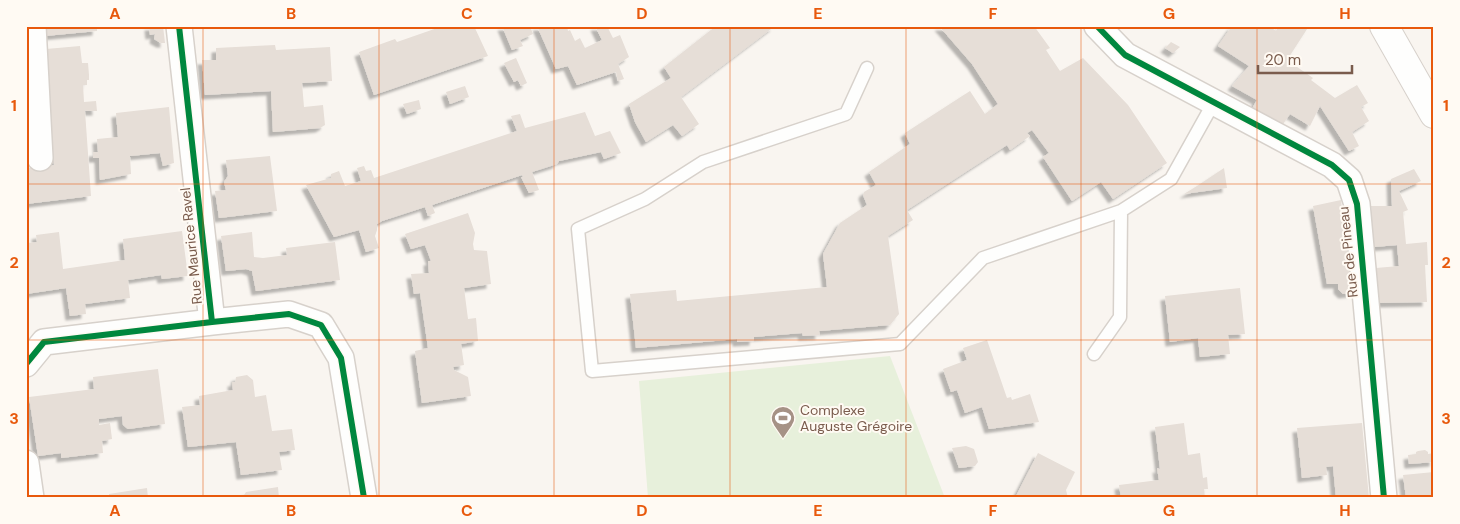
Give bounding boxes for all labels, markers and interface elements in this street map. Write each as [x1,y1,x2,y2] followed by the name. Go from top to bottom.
[109,3,121,24] text: A
[286,3,296,24] text: B
[461,3,473,24] text: C
[636,3,648,24] text: D
[813,3,823,24] text: E
[989,3,998,24] text: F
[1163,3,1175,24] text: G
[1339,3,1351,24] text: H
[1258,42,1351,74] scale bar
[1265,50,1301,70] text: 20 m
[11,95,17,116] text: 1
[1443,95,1449,116] text: 1
[176,187,206,305] street label: Rue Maurice Ravel
[1334,206,1362,298] street label: Rue de Pineau
[9,252,19,273] text: 2
[1441,252,1451,273] text: 2
[800,401,912,435] place label: Complexe Auguste Grégoire
[770,405,796,439] sports icon: Complexe Auguste Grégoire
[9,408,19,429] text: 3
[1441,408,1451,429] text: 3
[109,500,121,521] text: A
[286,500,296,521] text: B
[461,500,473,521] text: C
[636,500,648,521] text: D
[813,500,823,521] text: E
[989,500,998,521] text: F
[1163,500,1175,521] text: G
[1339,500,1351,521] text: H

